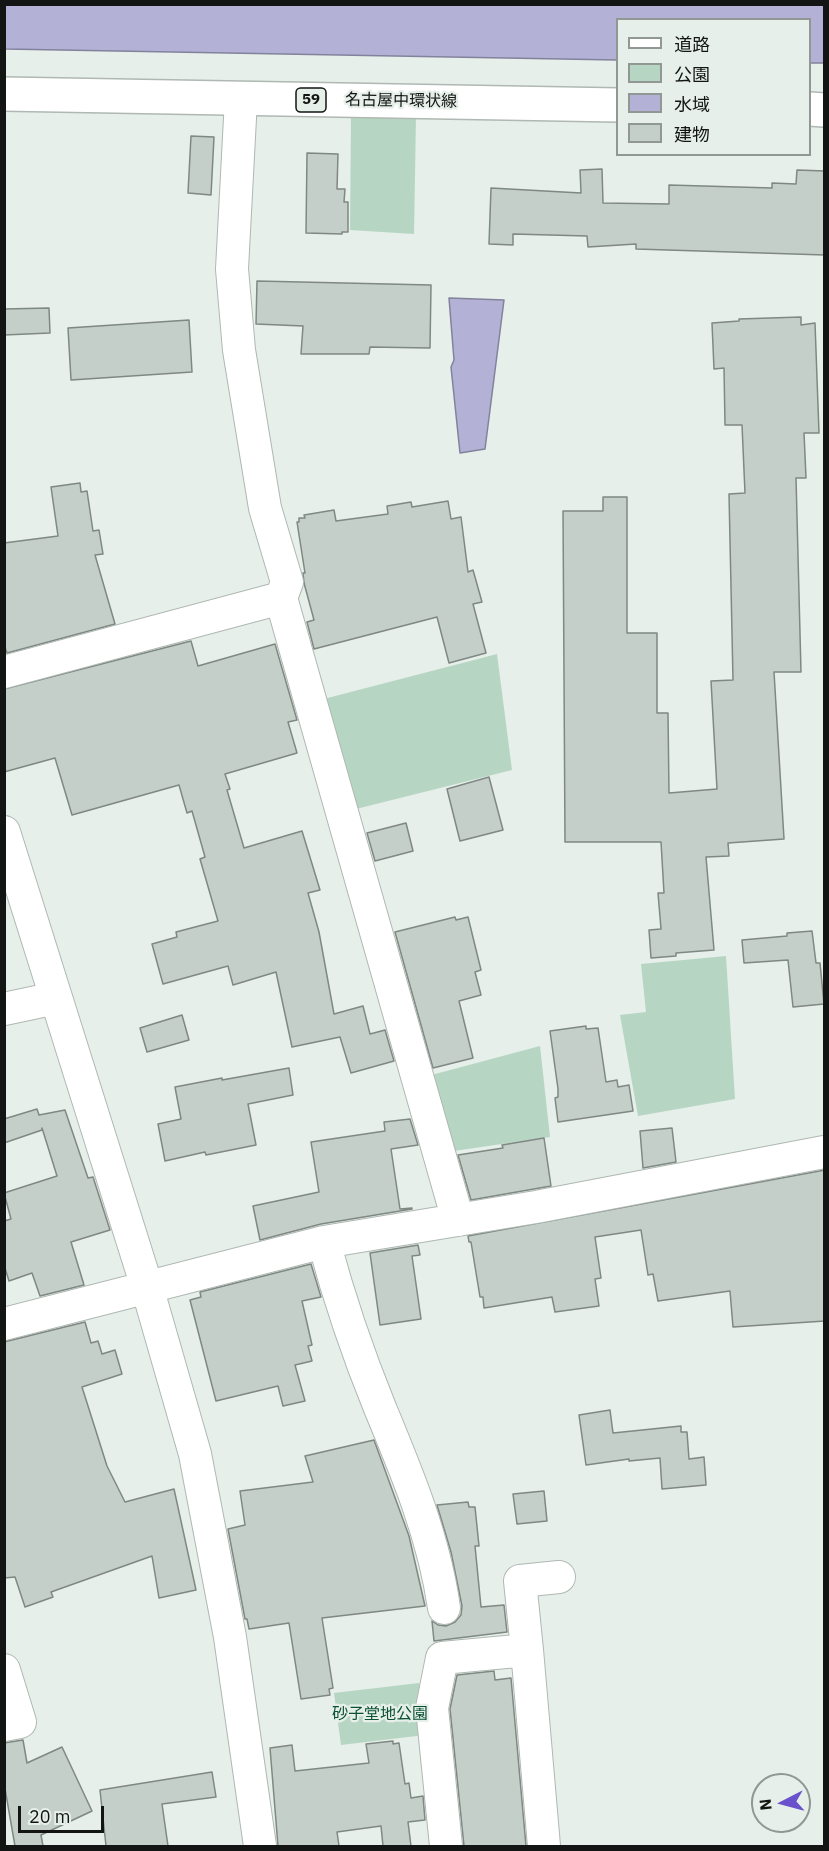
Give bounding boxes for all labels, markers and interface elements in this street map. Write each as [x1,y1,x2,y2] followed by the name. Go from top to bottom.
[616,18,811,156] legend
[674,33,710,56] text: 道路
[674,63,710,86] text: 公園
[296,88,326,112] road number: 59
[345,90,457,112] street label: 名古屋中環状線
[674,93,710,116] text: 水域
[674,123,710,146] text: 建物
[332,1704,428,1724] park label: 砂子堂地公園
[751,1773,811,1833] north arrow
[21,1794,106,1832] scale bar
[755,1798,776,1811] text: N
[29,1805,71,1828] text: 20 m

